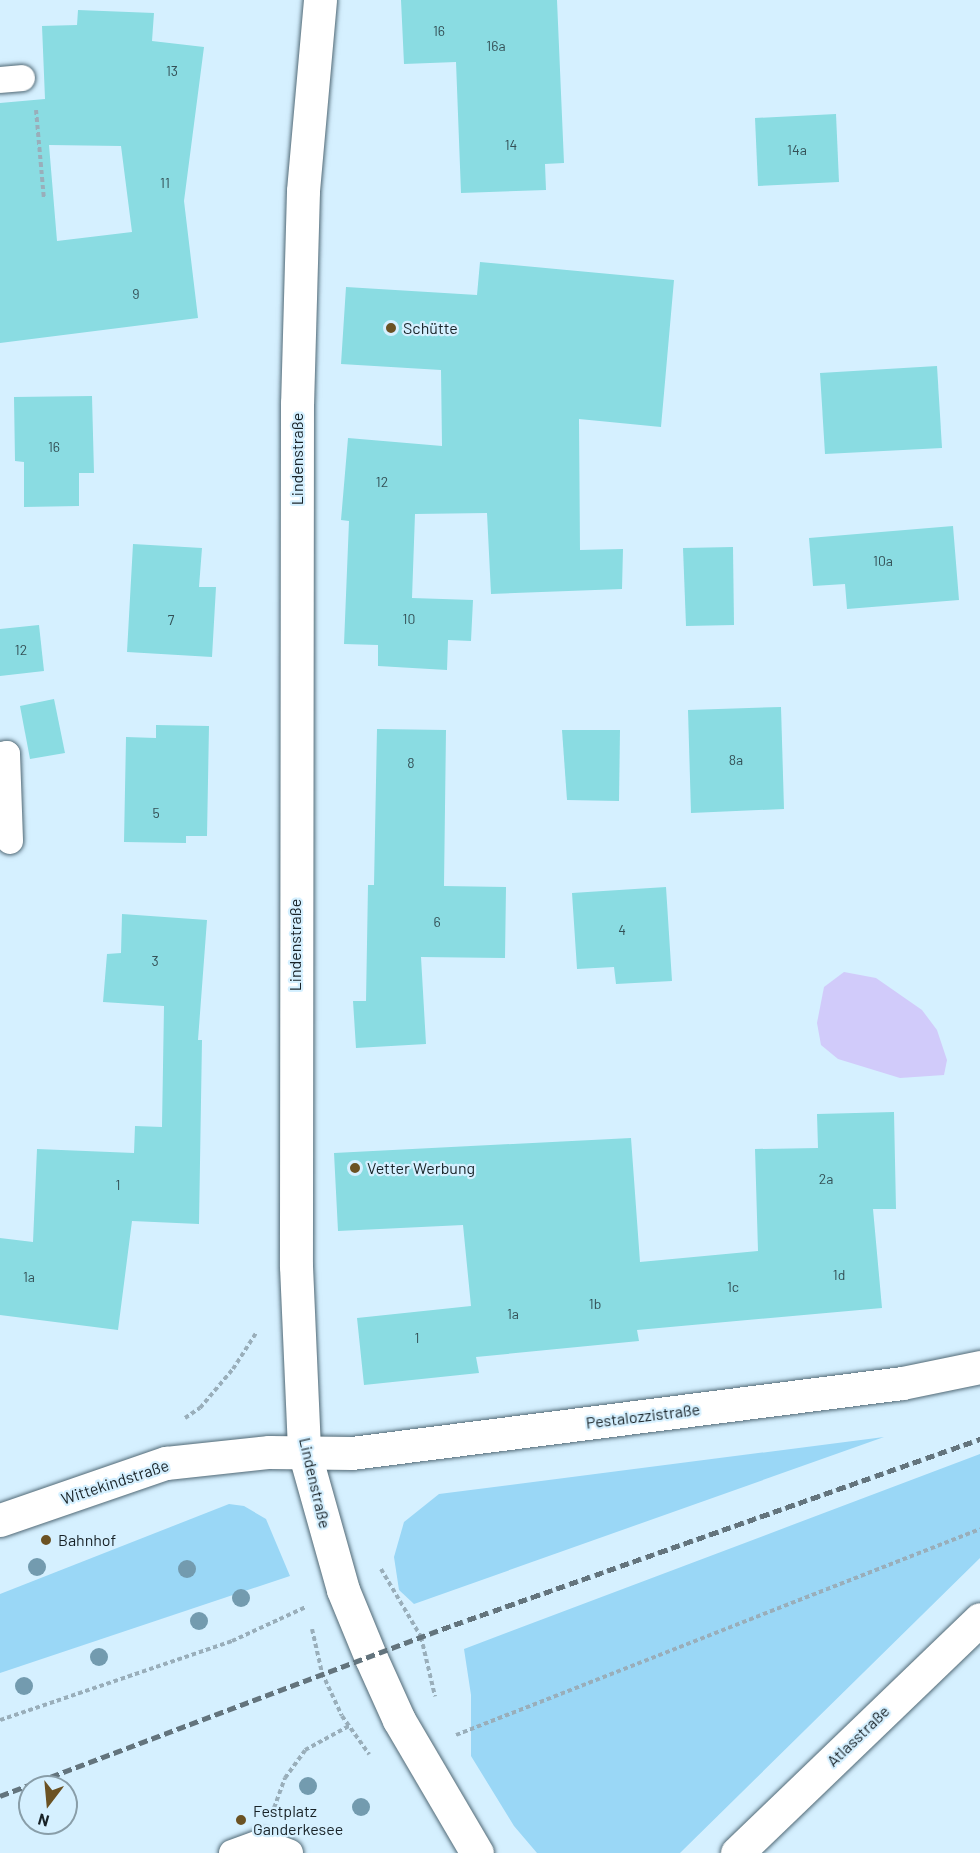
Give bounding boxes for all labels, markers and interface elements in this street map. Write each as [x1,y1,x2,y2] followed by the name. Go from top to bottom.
[433,23,445,39] house number: 16
[486,38,506,54] house number: 16a
[166,63,178,79] house number: 13
[505,137,517,153] house number: 14
[787,142,807,158] house number: 14a
[160,175,170,191] house number: 11
[132,286,140,302] house number: 9
[403,318,458,338] place label: Schütte
[384,321,398,335] marker: Schütte
[287,413,307,505] street label: Lindenstraße
[48,439,60,455] house number: 16
[376,474,388,490] house number: 12
[873,553,893,569] house number: 10a
[403,611,415,627] house number: 10
[168,612,174,628] house number: 7
[15,642,27,658] house number: 12
[729,752,743,768] house number: 8a
[407,755,415,771] house number: 8
[152,805,160,821] house number: 5
[285,899,305,991] street label: Lindenstraße
[433,914,441,930] house number: 6
[618,922,626,938] house number: 4
[151,953,159,969] house number: 3
[367,1158,475,1178] place label: Vetter Werbung
[348,1161,362,1175] marker: Vetter Werbung
[819,1171,833,1187] house number: 2a
[116,1177,120,1193] house number: 1
[833,1267,845,1283] house number: 1d
[23,1269,35,1285] house number: 1a
[727,1279,739,1295] house number: 1c
[589,1296,601,1312] house number: 1b
[507,1306,519,1322] house number: 1a
[415,1330,419,1346] house number: 1
[585,1399,701,1433] street label: Pestalozzistraße
[295,1436,335,1530] street label: Lindenstraße
[59,1456,171,1508] street label: Wittekindstraße
[58,1530,116,1550] place label: Bahnhof
[39,1533,53,1547] marker: Bahnhof
[823,1701,893,1771] street label: Atlasstraße
[18,1775,78,1835] north arrow
[253,1801,343,1839] place label: Festplatz Ganderkesee
[36,1810,51,1831] text: N
[234,1813,248,1827] marker: Festplatz Ganderkesee

